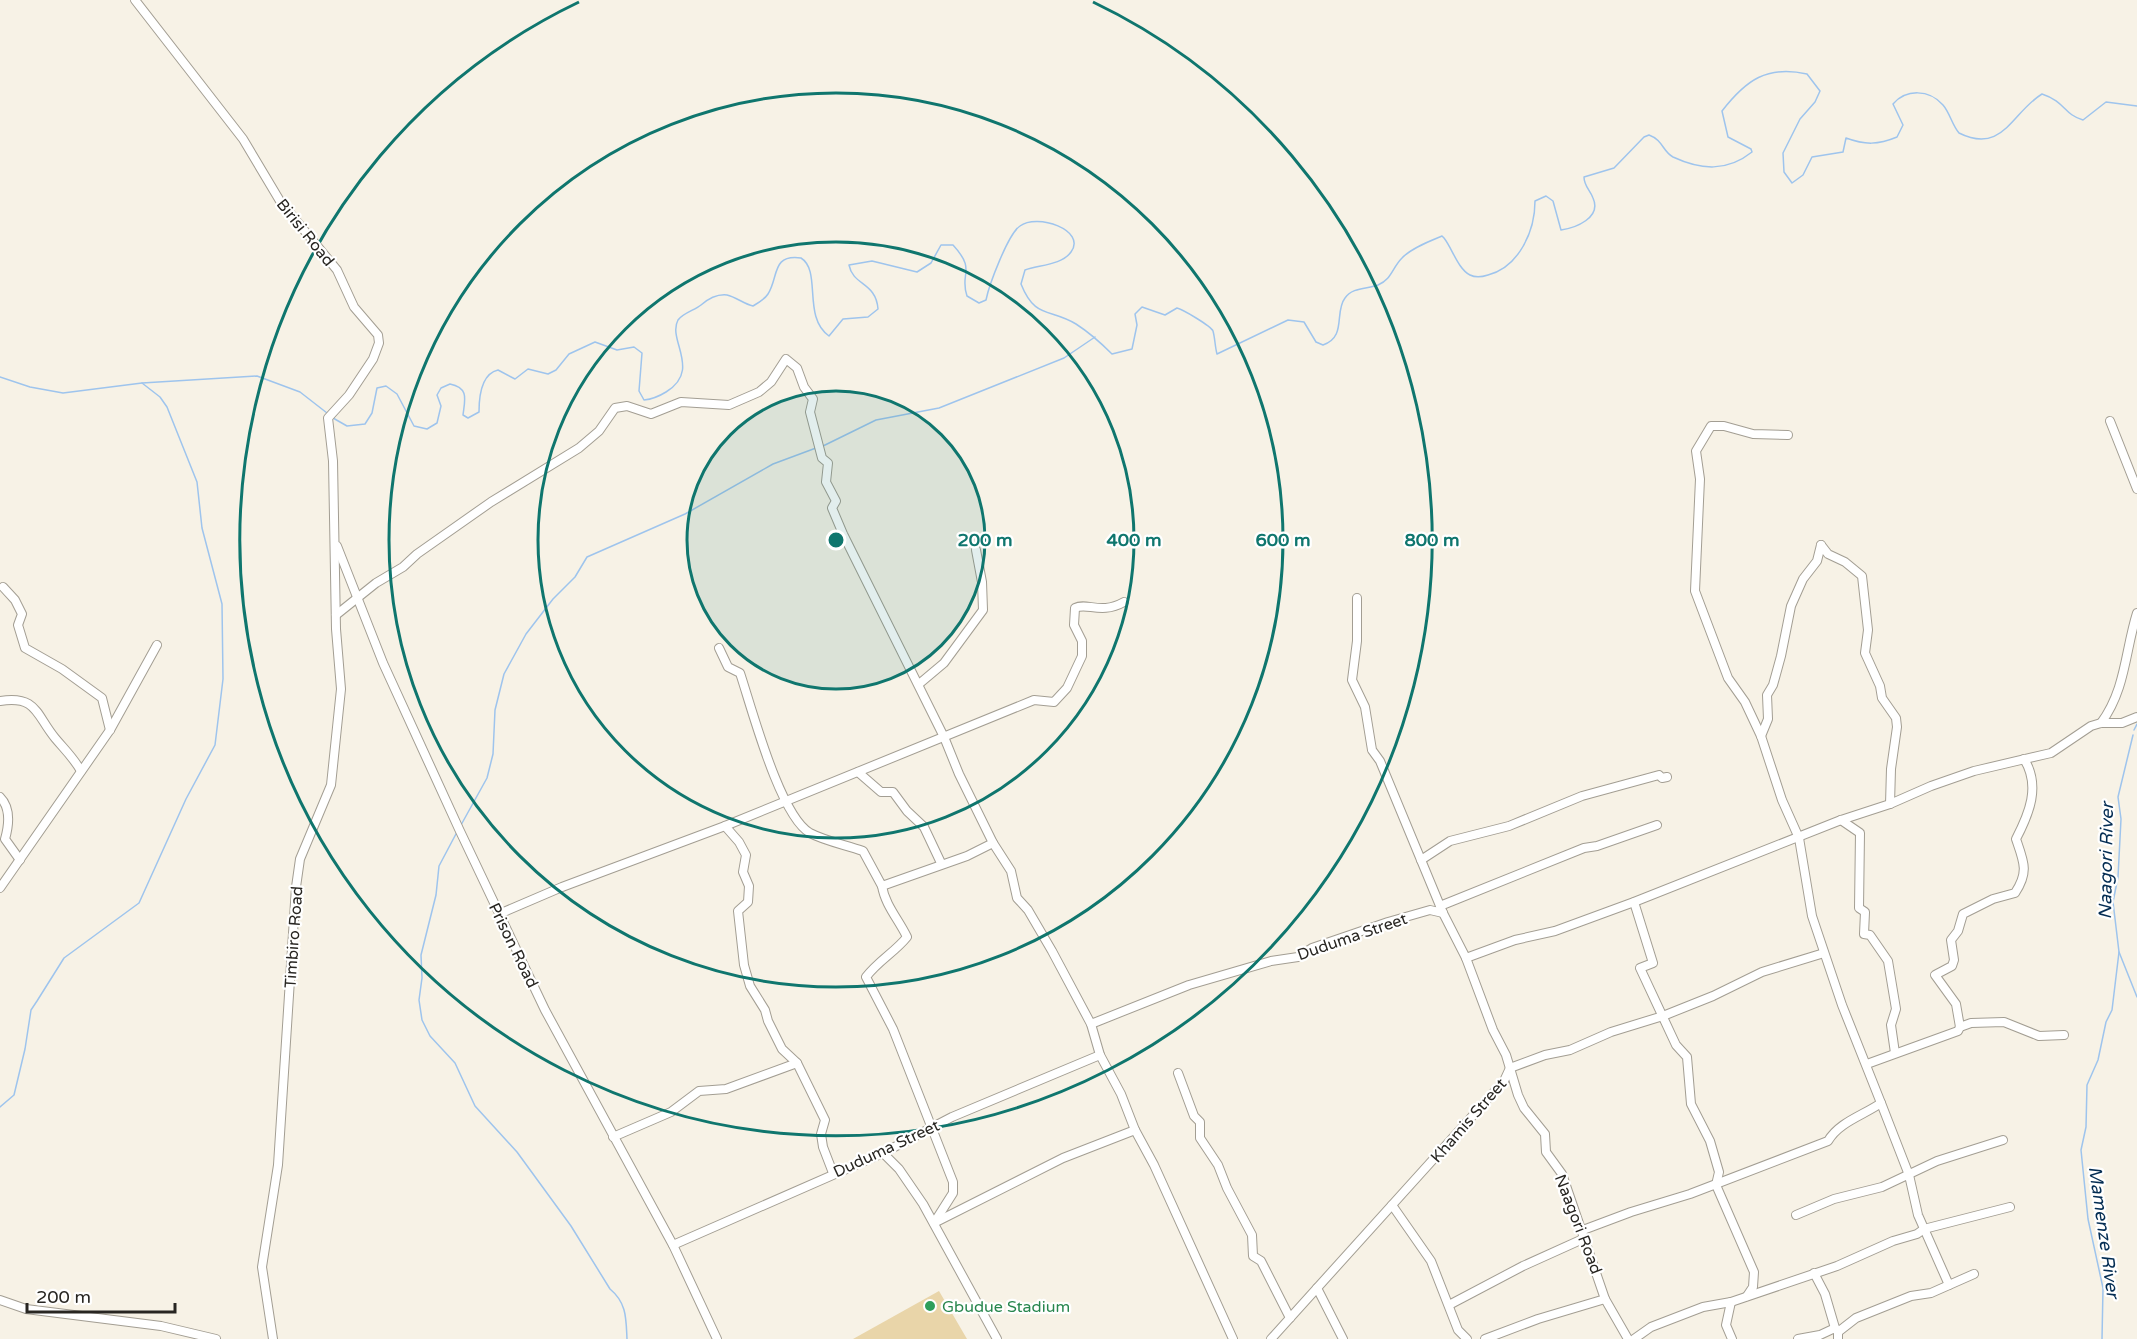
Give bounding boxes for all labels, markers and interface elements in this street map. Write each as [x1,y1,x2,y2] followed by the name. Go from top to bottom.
[272,195,339,270] street label: Birisi Road
[957,529,1013,551] text: 200 m
[1106,529,1162,551] text: 400 m
[1255,529,1311,551] text: 600 m
[1404,529,1460,551] text: 800 m
[826,530,846,550] centre of rings
[2094,800,2118,920] water label: Naagori River
[280,885,308,989] street label: Timbiro Road
[484,900,542,991] street label: Prison Road
[1295,909,1410,965] street label: Duduma Street
[1427,1074,1511,1167] street label: Khamis Street
[830,1116,943,1182] street label: Duduma Street
[2084,1165,2124,1301] water label: Mamenze River
[1550,1172,1606,1277] street label: Naagori Road
[27,1276,176,1314] scale bar
[36,1286,91,1308] text: 200 m
[942,1297,1070,1317] place label: Gbudue Stadium
[923,1299,937,1313] marker: Gbudue Stadium

